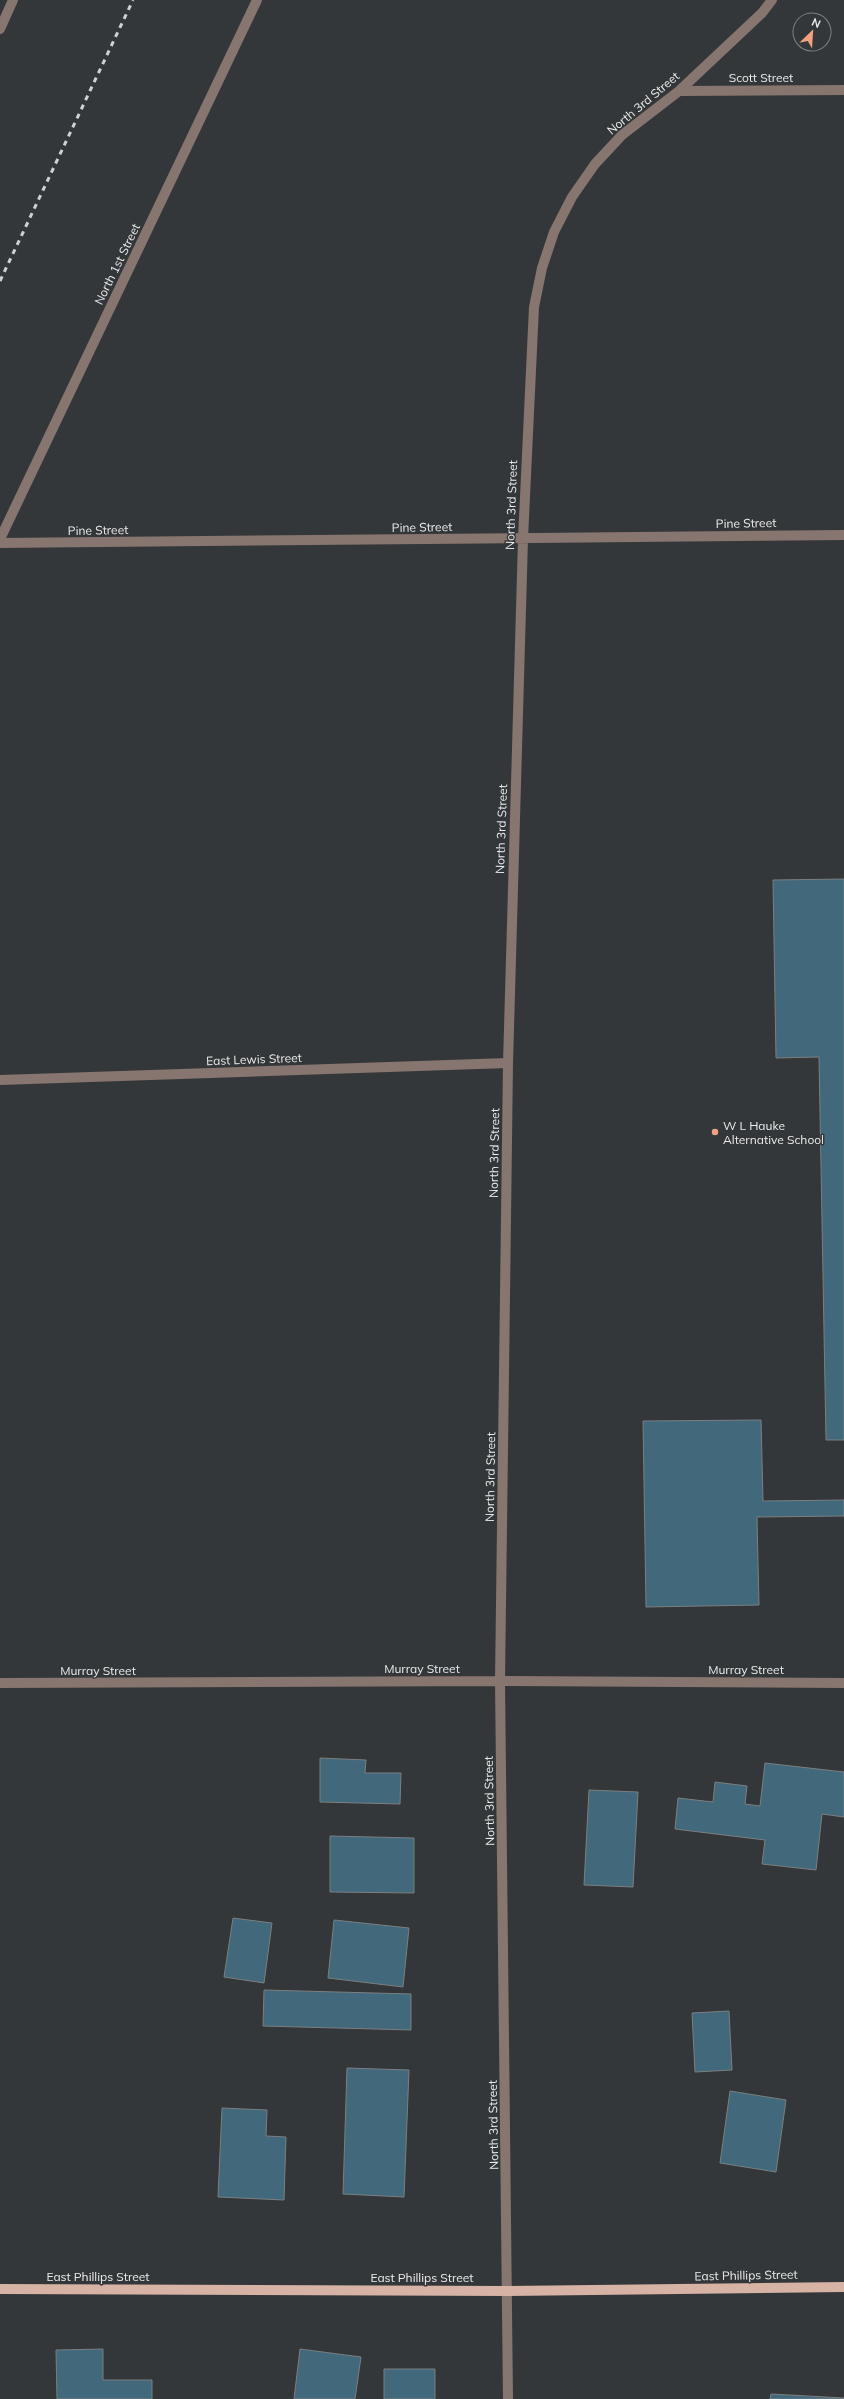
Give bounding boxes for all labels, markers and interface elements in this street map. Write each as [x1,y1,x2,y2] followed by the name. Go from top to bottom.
[792,12,832,52] north arrow
[810,15,823,31] text: N
[604,68,682,138] street label: North 3rd Street
[729,70,793,85] street label: Scott Street
[91,221,143,307] street label: North 1st Street
[502,460,520,550] street label: North 3rd Street
[716,515,776,531] street label: Pine Street
[392,519,452,535] street label: Pine Street
[68,522,128,538] street label: Pine Street
[492,784,510,874] street label: North 3rd Street
[206,1050,302,1068] street label: East Lewis Street
[486,1108,502,1198] street label: North 3rd Street
[723,1118,824,1147] place label: W L Hauke Alternative School
[710,1127,720,1137] marker: W L Hauke Alternative School
[482,1432,498,1522] street label: North 3rd Street
[384,1661,460,1676] street label: Murray Street
[708,1662,784,1677] street label: Murray Street
[60,1663,136,1678] street label: Murray Street
[481,1756,497,1846] street label: North 3rd Street
[485,2080,501,2170] street label: North 3rd Street
[694,2267,798,2283] street label: East Phillips Street
[46,2269,150,2284] street label: East Phillips Street
[370,2270,474,2285] street label: East Phillips Street

